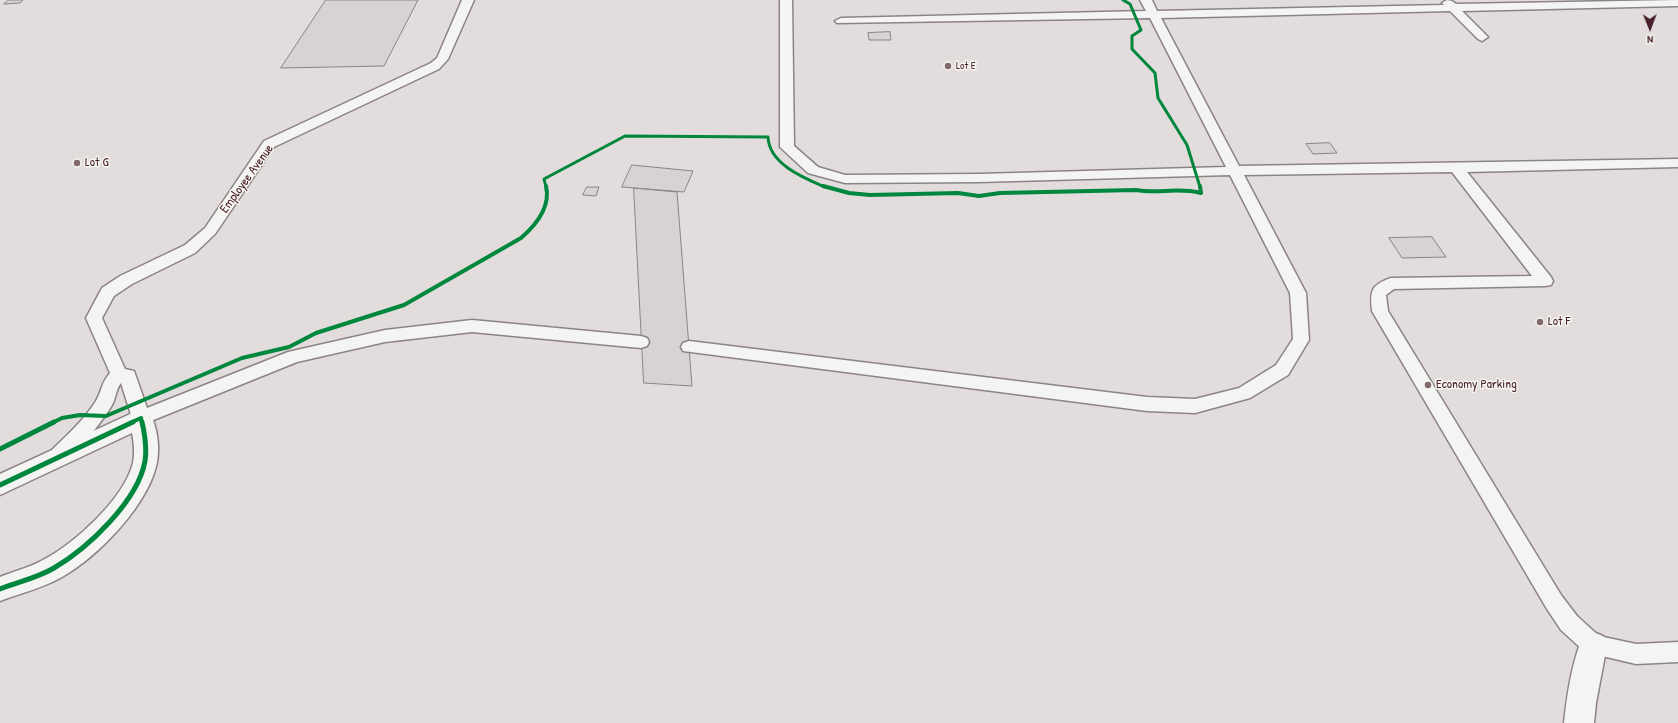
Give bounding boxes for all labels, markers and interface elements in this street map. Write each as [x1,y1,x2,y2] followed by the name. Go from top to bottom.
[1630,8,1670,48] north arrow
[1647,33,1653,47] text: N
[956,59,976,73] place label: Lot E
[943,61,953,71] marker: Lot E
[217,142,277,216] street label: Employee Avenue
[85,155,109,171] place label: Lot G
[72,158,82,168] marker: Lot G
[1548,314,1570,330] place label: Lot F
[1535,317,1545,327] marker: Lot F
[1436,377,1517,393] place label: Economy Parking
[1423,380,1433,390] marker: Economy Parking

